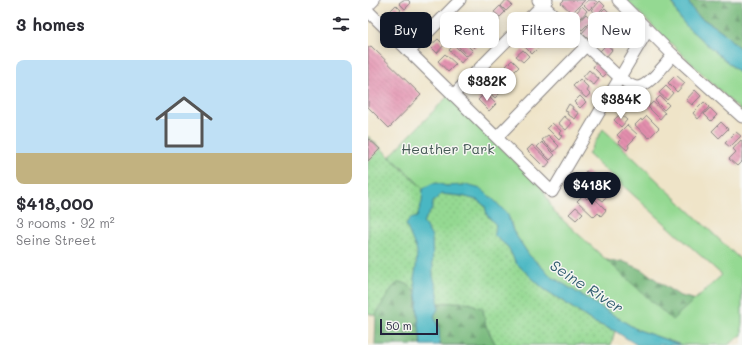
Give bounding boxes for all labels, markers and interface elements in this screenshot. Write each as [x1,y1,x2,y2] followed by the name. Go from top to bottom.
[380,12,432,48] chip: Buy
[440,12,499,48] chip: Rent
[507,12,580,48] chip: Filters
[588,12,645,48] chip: New
[16,13,85,35] text: 3 homes
[330,13,352,35] icon: filters
[459,68,515,102] pin: $382K
[467,72,507,89] text: $382K
[148,86,220,158] icon: home
[593,86,649,120] pin: $384K
[601,90,641,107] text: $384K
[401,139,495,158] park label: Heather Park
[564,172,620,206] pin: $418K
[573,176,611,193] text: $418K
[16,192,93,214] text: $418,000
[16,214,115,231] text: 3 rooms · 92 m²
[16,231,96,248] text: Seine Street
[546,255,628,317] water label: Seine River
[380,317,438,336] scale bar
[386,318,412,333] text: 50 m

